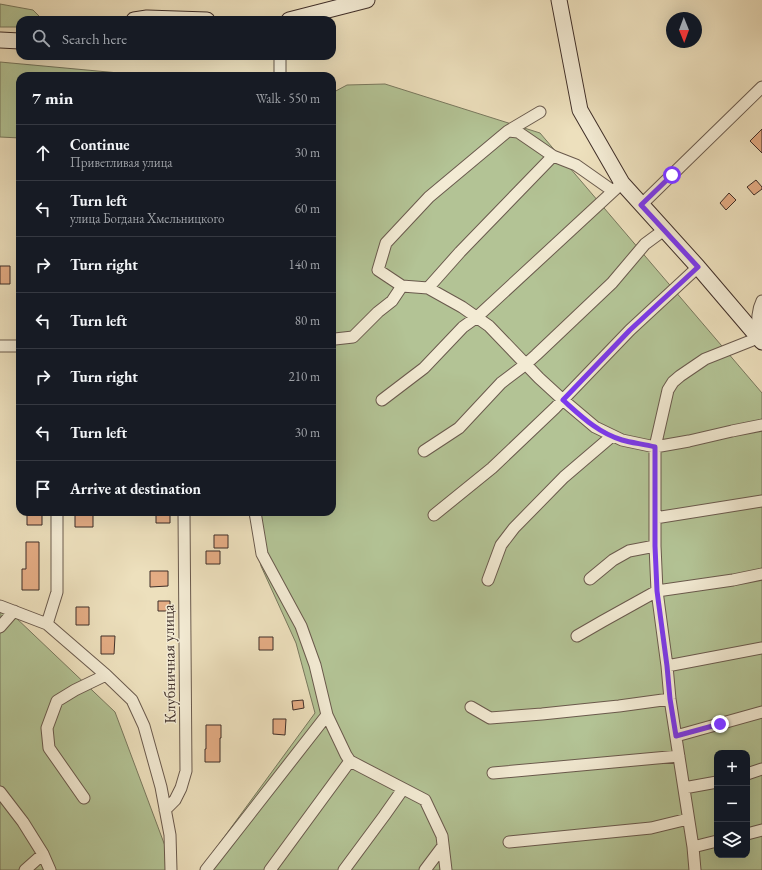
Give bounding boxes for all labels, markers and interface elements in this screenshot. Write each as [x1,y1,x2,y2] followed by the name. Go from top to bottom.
[666,12,702,48] north arrow
[16,16,336,60] search box
[30,27,52,49] icon: search
[62,29,127,48] text: Search here
[32,87,73,109] text: 7 min
[256,90,320,107] text: Walk · 550 m
[70,135,130,154] text: Continue
[32,142,54,164] icon: ahead
[295,144,320,161] text: 30 m
[70,154,173,171] text: Приветливая улица
[663,166,681,184] route start
[70,191,127,210] text: Turn left
[32,198,54,220] icon: left
[295,200,320,217] text: 60 m
[70,210,224,227] text: улица Богдана Хмельницкого
[32,254,54,276] icon: right
[70,255,138,274] text: Turn right
[289,256,320,273] text: 140 m
[32,310,54,332] icon: left
[70,311,127,330] text: Turn left
[295,312,320,329] text: 80 m
[32,366,54,388] icon: right
[70,367,138,386] text: Turn right
[289,368,320,385] text: 210 m
[32,422,54,444] icon: left
[70,423,127,442] text: Turn left
[295,424,320,441] text: 30 m
[32,478,54,500] icon: arrive
[70,479,201,498] text: Arrive at destination
[157,604,181,724] street label: Клубничная улица
[711,715,729,733] route end
[714,750,750,858] map controls
[714,750,750,786] button: +
[714,786,750,822] button: −
[714,822,750,858] button: layers

